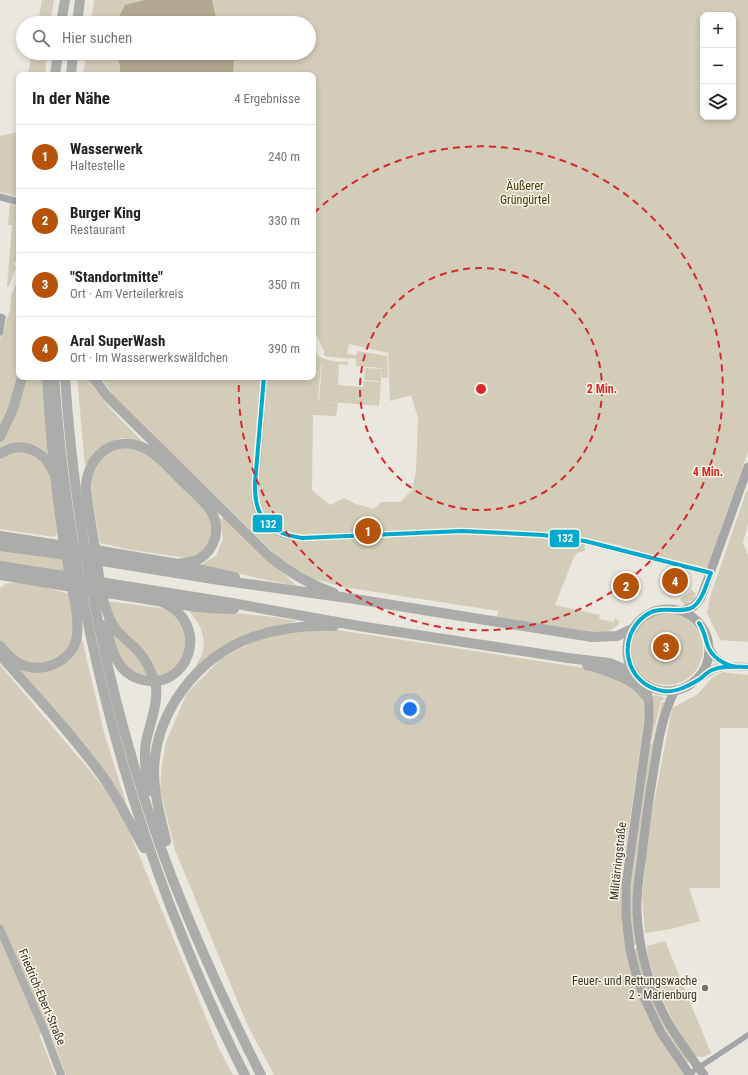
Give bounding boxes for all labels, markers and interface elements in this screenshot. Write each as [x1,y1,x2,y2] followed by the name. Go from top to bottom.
[700,12,736,120] map controls
[700,12,736,48] button: +
[16,16,316,60] search box
[30,27,52,49] icon: search
[62,29,132,47] text: Hier suchen
[700,48,736,84] button: −
[700,84,736,120] button: layers
[32,88,110,108] text: In der Nähe
[234,91,300,106] text: 4 Ergebnisse
[70,140,143,158] text: Wasserwerk
[42,149,48,164] text: 1
[268,149,300,164] text: 240 m
[70,158,125,173] text: Haltestelle
[500,178,550,207] park label: Äußerer Grüngürtel
[70,204,141,222] text: Burger King
[42,213,48,228] text: 2
[268,213,300,228] text: 330 m
[70,222,125,237] text: Restaurant
[70,268,163,286] text: "Standortmitte"
[42,277,48,292] text: 3
[268,277,300,292] text: 350 m
[70,286,183,301] text: Ort · Am Verteilerkreis
[70,332,165,350] text: Aral SuperWash
[42,341,48,356] text: 4
[268,341,300,356] text: 390 m
[70,350,228,365] text: Ort · Im Wasserwerkswäldchen
[474,382,488,396] centre of rings
[587,382,617,396] text: 2 Min.
[693,465,723,479] text: 4 Min.
[252,514,283,533] line badge: 132
[355,516,381,546] pin: 1
[260,518,277,531] text: 132
[549,529,580,548] line badge: 132
[557,532,574,545] text: 132
[662,566,688,596] pin: 4
[613,571,639,601] pin: 2
[653,632,679,662] pin: 3
[400,699,420,719] your location
[607,821,629,901] street label: Militärringstraße
[15,947,69,1048] street label: Friedrich-Ebert-Straße
[572,974,697,1002] place label: Feuer- und Rettungswache 2 - Marienburg
[700,983,710,993] marker: Feuer- und Rettungswache 2 - Marienburg

